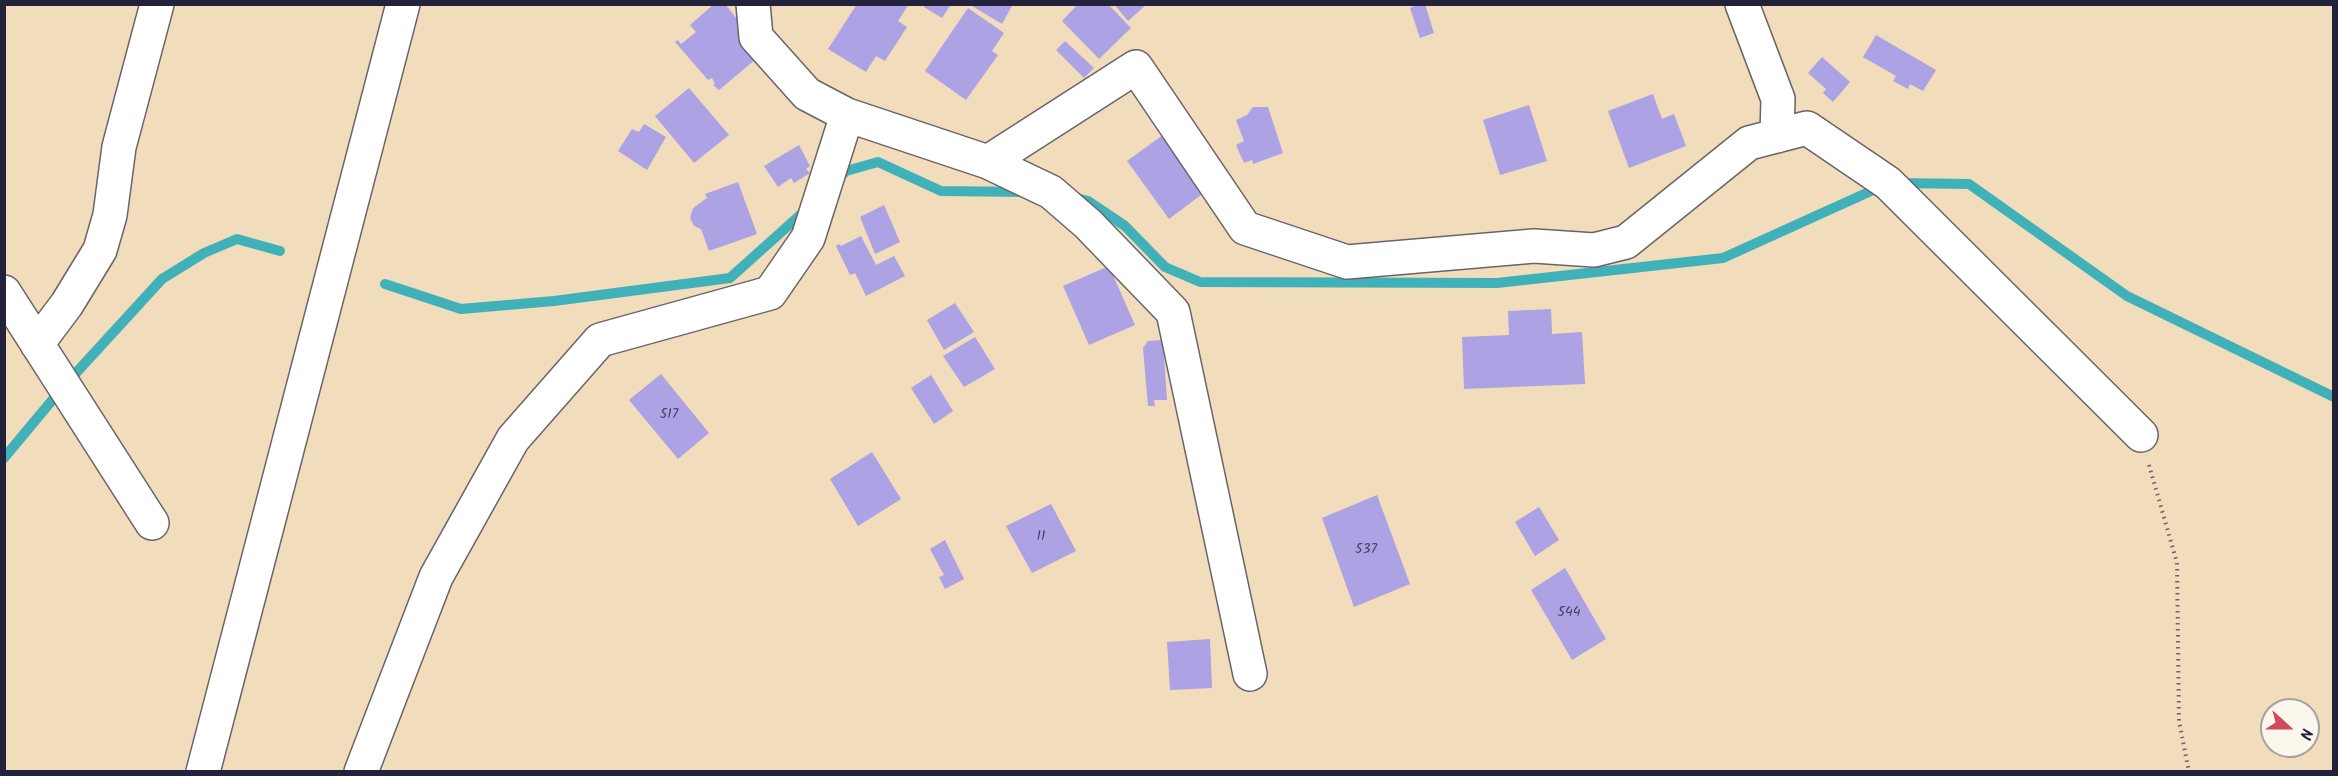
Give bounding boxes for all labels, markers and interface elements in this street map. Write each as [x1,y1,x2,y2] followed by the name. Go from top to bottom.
[660,408,678,424] house number: 517
[1037,530,1045,546] house number: 11
[1355,543,1377,559] house number: 537
[1558,606,1580,622] house number: 544
[2260,698,2320,758] north arrow
[2292,725,2319,743] text: N

